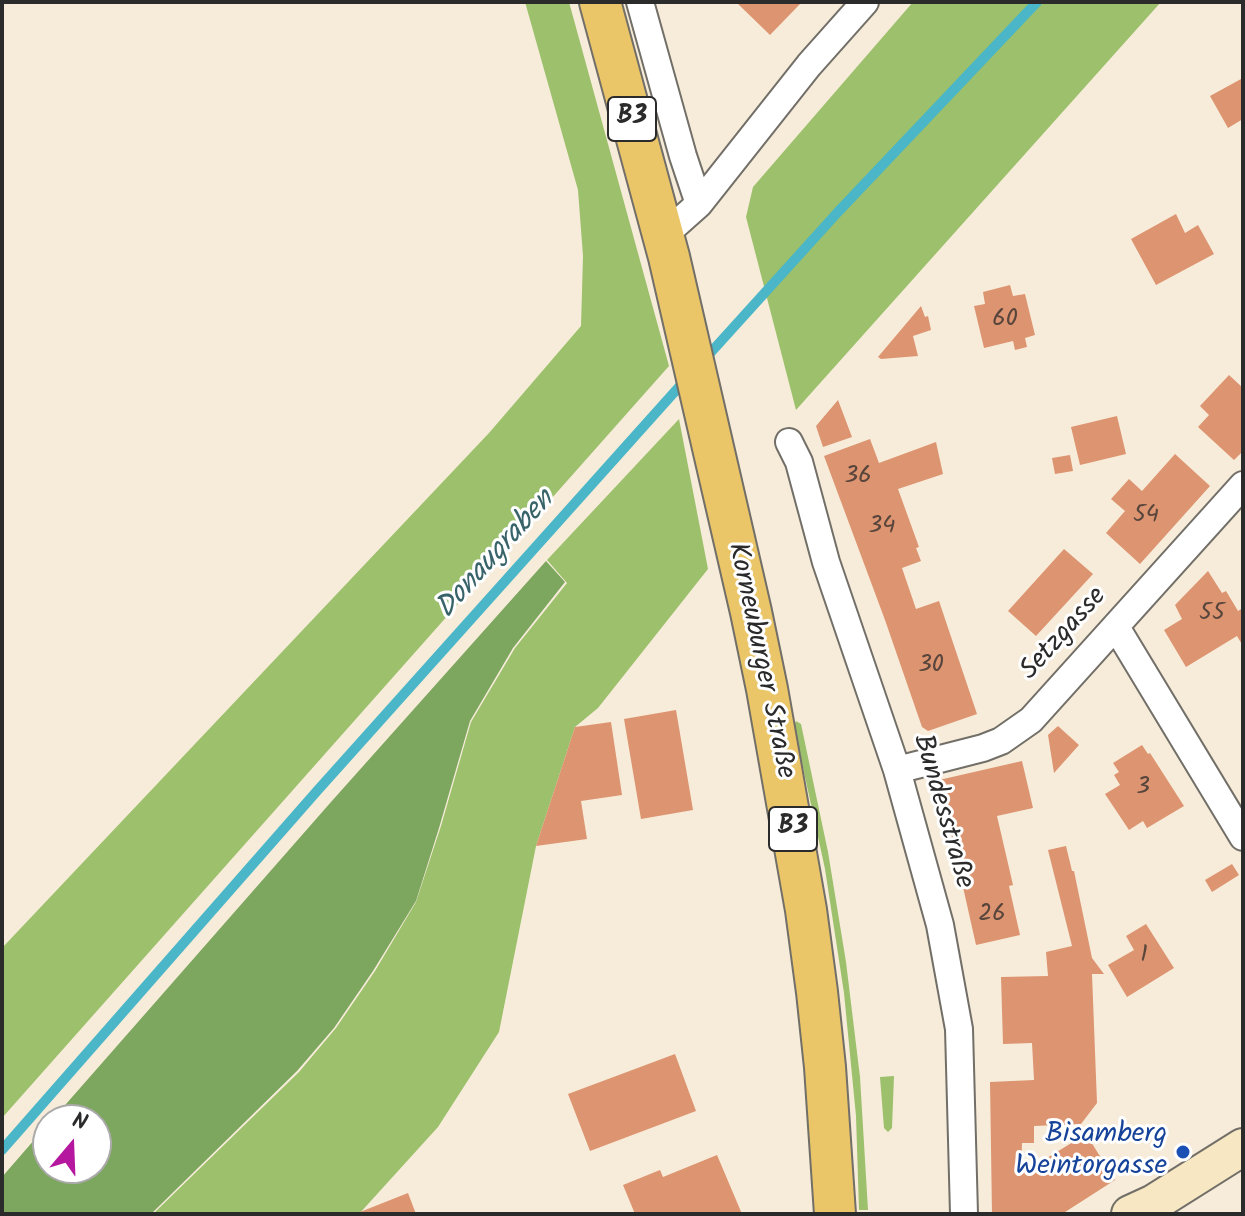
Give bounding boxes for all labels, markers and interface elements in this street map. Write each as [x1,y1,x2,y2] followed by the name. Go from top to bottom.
[608,97,656,141] road number: B3
[992,307,1018,335] house number: 60
[844,464,872,492] house number: 36
[430,484,564,628] water label: Donaugraben
[1133,503,1159,531] house number: 54
[869,514,895,542] house number: 34
[718,540,800,782] street label: Korneuburger Straße
[1015,582,1115,688] street label: Setzgasse
[1199,601,1225,629] house number: 55
[918,653,944,681] house number: 30
[903,731,979,893] street label: Bundesstraße
[1136,775,1150,803] house number: 3
[769,807,817,851] road number: B3
[978,902,1006,930] house number: 26
[1140,943,1148,971] house number: 1
[32,1104,112,1184] north arrow
[67,1104,92,1142] text: N
[1015,1119,1167,1185] place label: Bisamberg Weintorgasse
[1174,1143,1192,1161] marker: Bisamberg Weintorgasse

